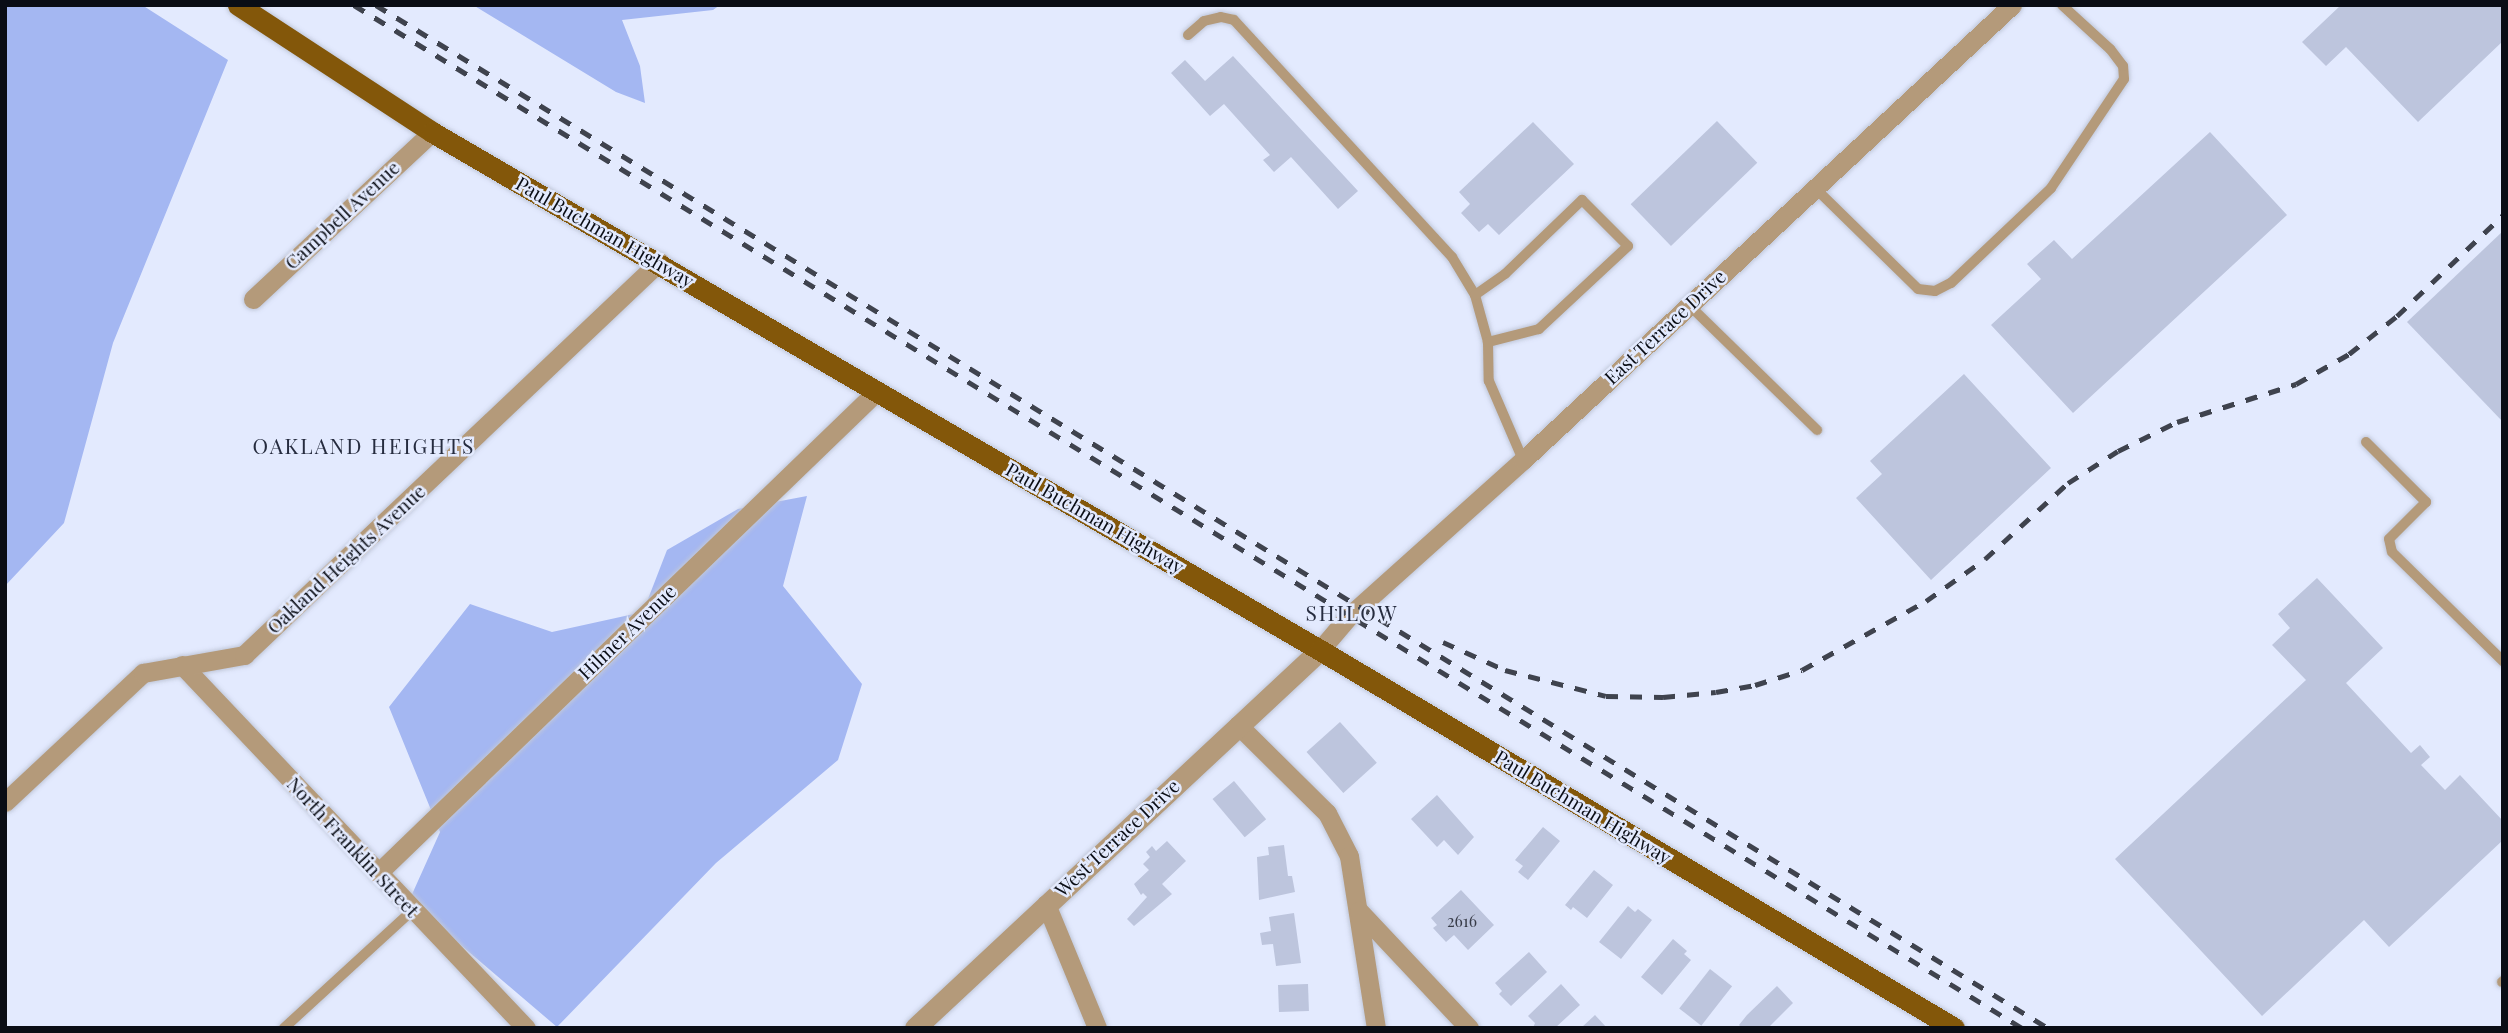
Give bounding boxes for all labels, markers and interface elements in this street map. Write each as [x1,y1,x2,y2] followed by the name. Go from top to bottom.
[280,156,404,274] street label: Campbell Avenue
[512,172,698,292] street label: Paul Buchman Highway
[1599,265,1731,389] street label: East Terrace Drive
[254,432,474,458] district label: OAKLAND HEIGHTS
[1002,458,1188,578] street label: Paul Buchman Highway
[262,480,430,638] street label: Oakland Heights Avenue
[573,579,681,685] street label: Hilmer Avenue
[1306,599,1398,625] district label: SHILOW
[1491,745,1675,869] street label: Paul Buchman Highway
[282,772,424,922] street label: North Franklin Street
[1050,774,1184,902] street label: West Terrace Drive
[1447,911,1477,931] house number: 2616

